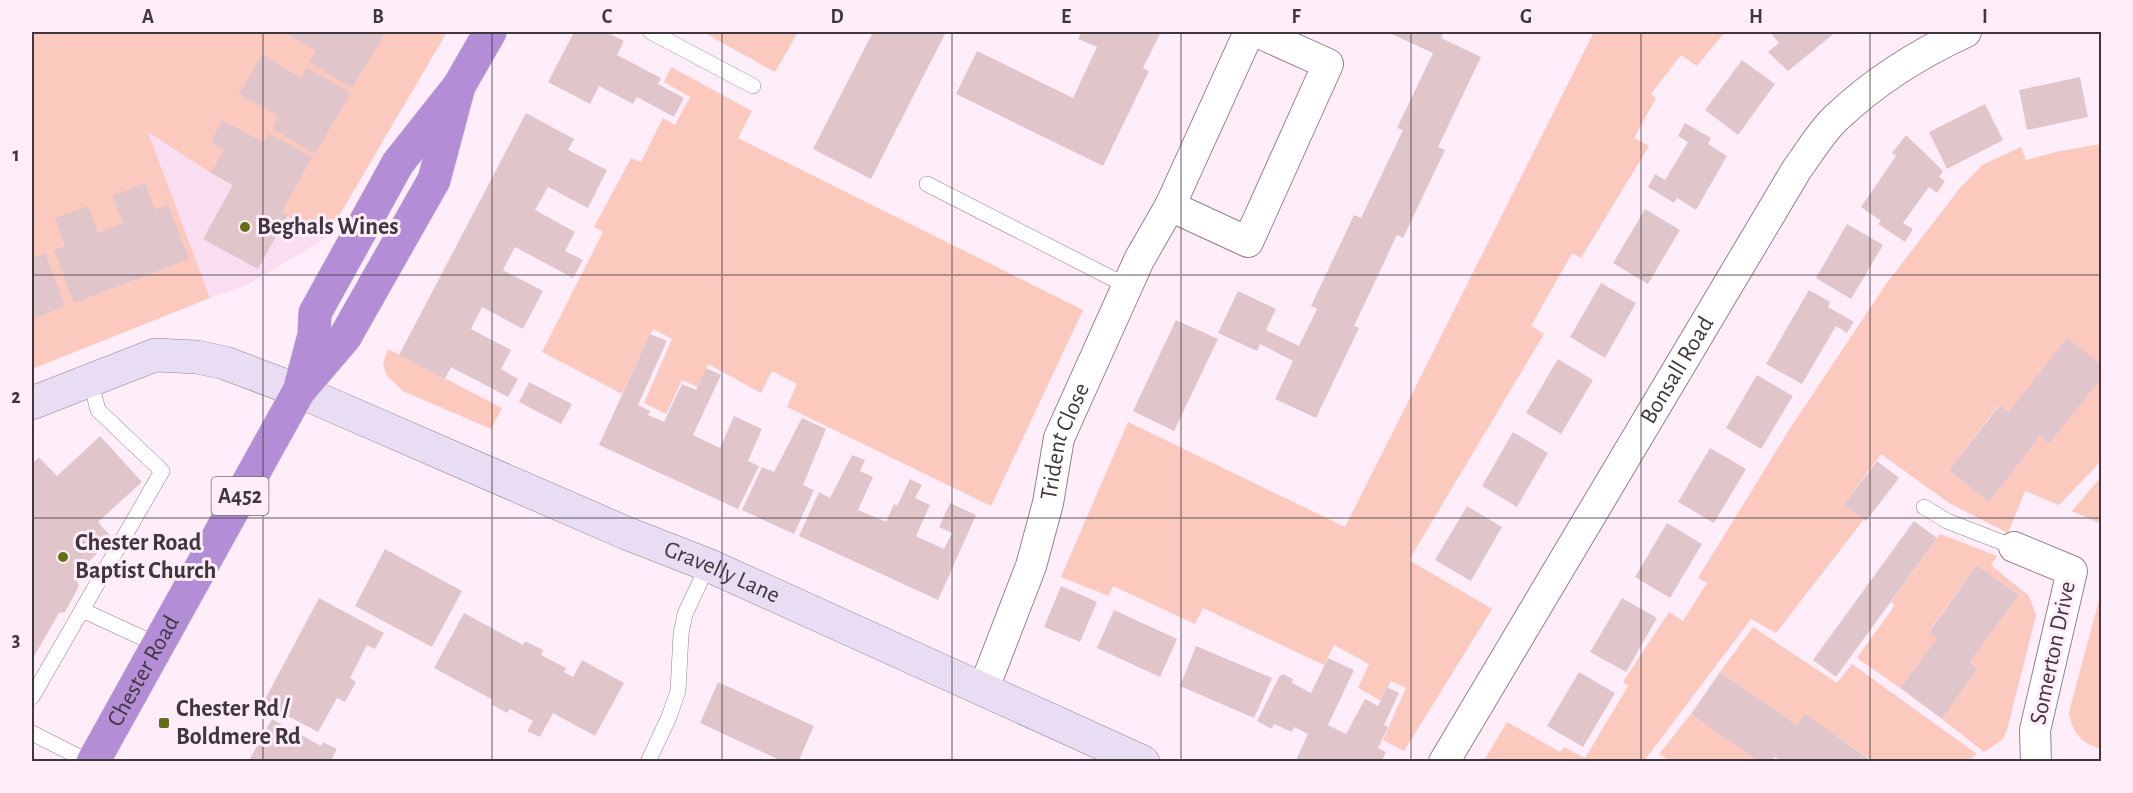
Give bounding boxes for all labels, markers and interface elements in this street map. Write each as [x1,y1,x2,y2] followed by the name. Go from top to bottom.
[142,7,154,27] text: A
[372,7,384,27] text: B
[602,7,613,27] text: C
[830,7,844,27] text: D
[1061,7,1071,27] text: E
[1291,7,1301,27] text: F
[1520,7,1532,27] text: G
[1749,7,1763,27] text: H
[1982,7,1988,27] text: I
[12,145,20,165] text: 1
[257,215,399,239] place label: Beghals Wines
[238,220,252,234] marker: Beghals Wines
[1636,312,1718,428] street label: Bonsall Road
[1037,379,1094,502] street label: Trident Close
[11,387,21,407] text: 2
[212,477,268,515] road number: A452
[75,531,216,583] place label: Chester Road Baptist Church
[661,537,783,608] street label: Gravelly Lane
[56,550,70,564] marker: Chester Road Baptist Church
[2026,579,2080,727] street label: Somerton Drive
[103,612,184,731] street label: Chester Road
[12,630,20,650] text: 3
[176,697,301,749] place label: Chester Rd / Boldmere Rd
[157,716,171,730] marker: Chester Rd / Boldmere Rd

